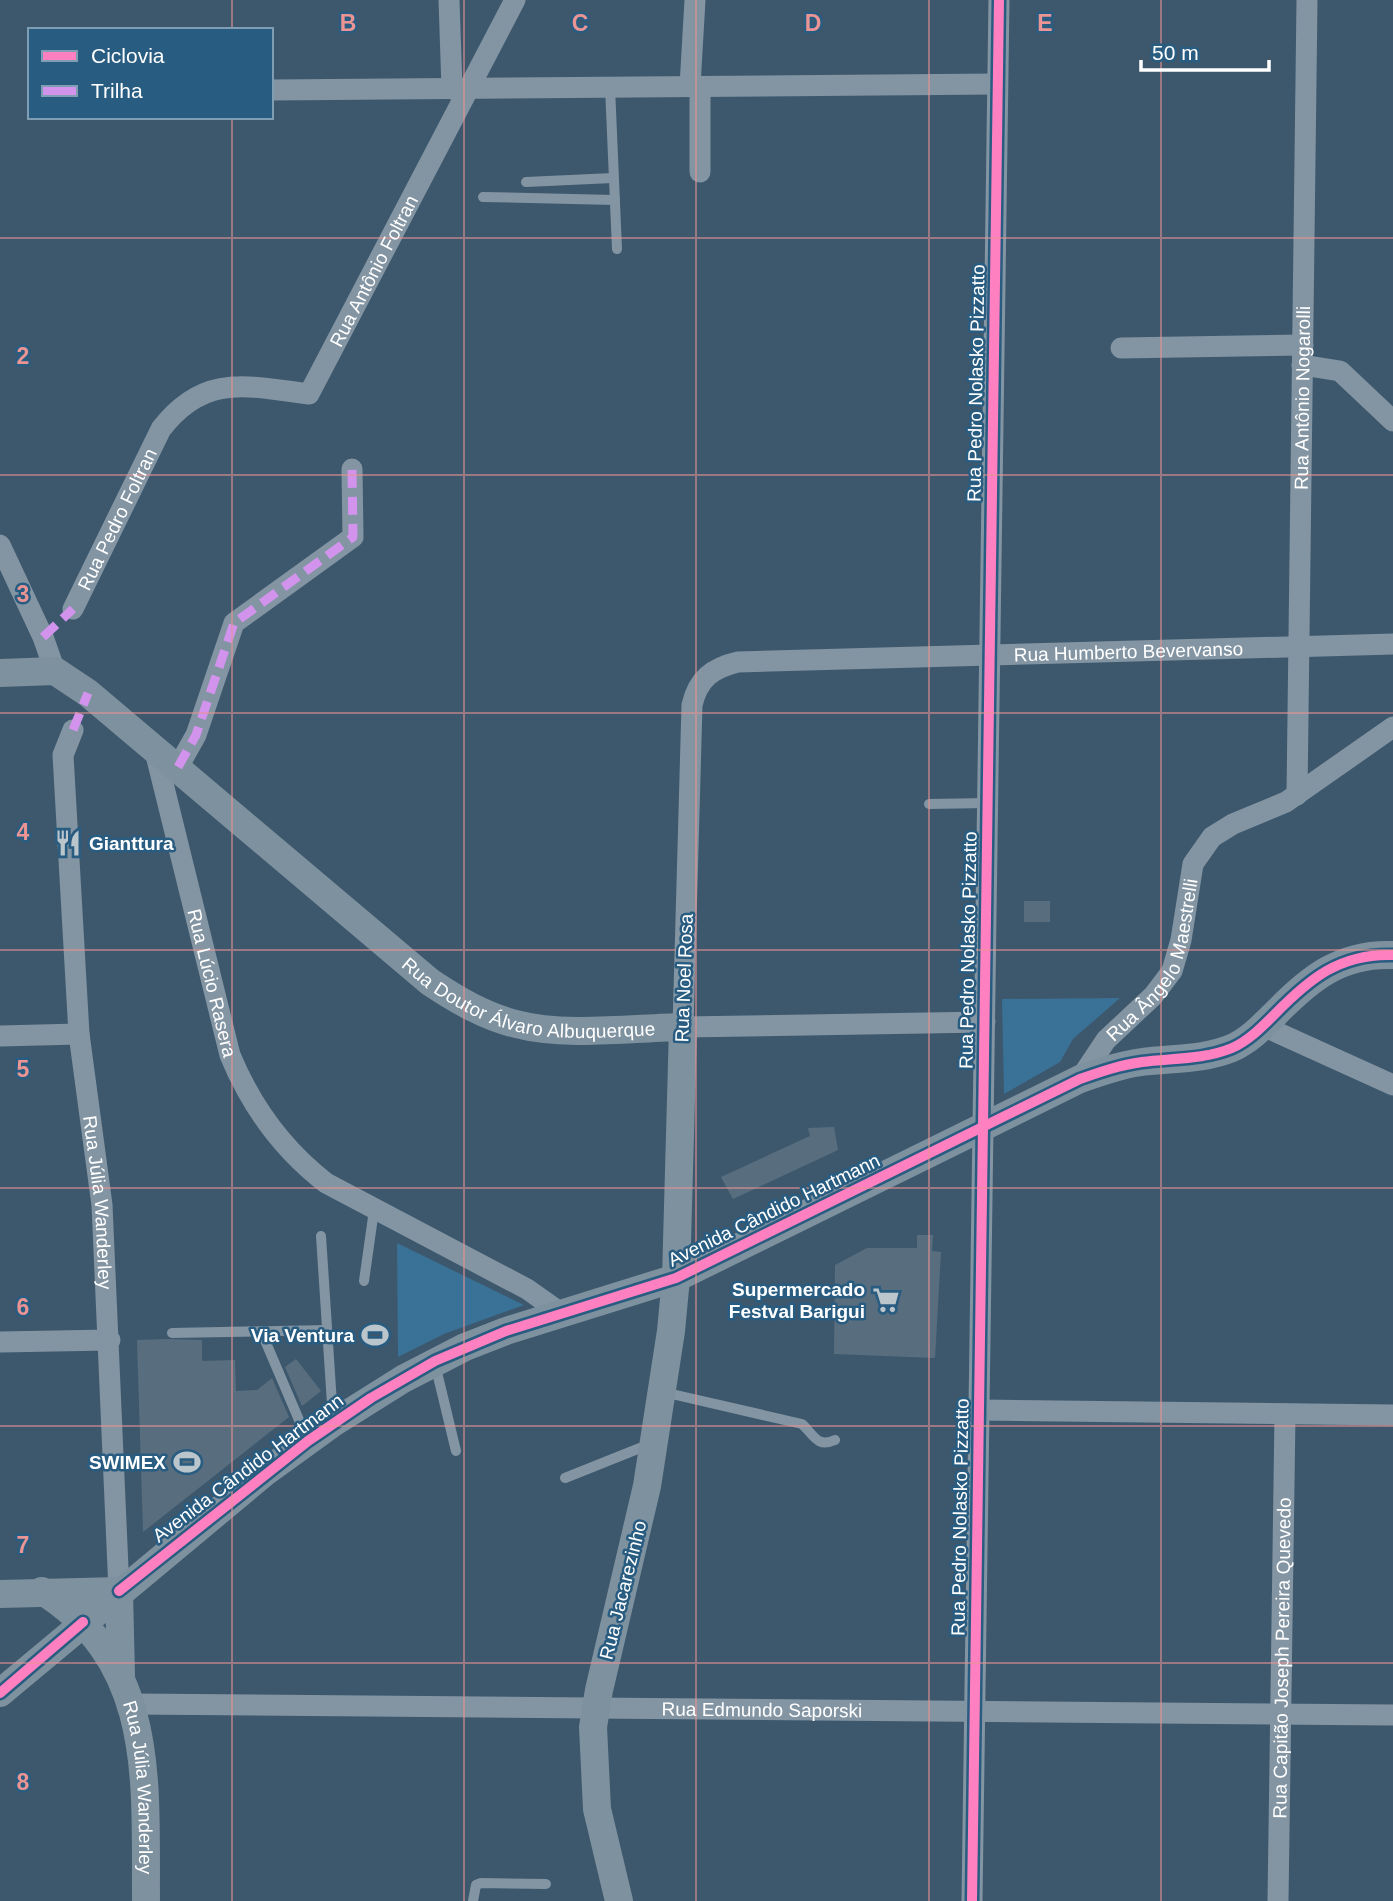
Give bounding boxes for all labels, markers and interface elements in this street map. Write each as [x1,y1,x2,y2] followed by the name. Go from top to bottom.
[340,10,356,36] text: B
[572,10,588,36] text: C
[805,10,821,36] text: D
[1037,10,1053,36] text: E
[28,28,273,119] legend
[1141,28,1269,72] scale bar
[1152,41,1199,64] text: 50 m
[91,44,165,67] text: Ciclovia
[91,79,143,102] text: Trilha
[325,191,422,350] street label: Rua Antônio Foltran
[963,264,989,502] street label: Rua Pedro Nolasko Pizzatto
[1290,306,1314,490] street label: Rua Antônio Nogarolli
[17,343,29,369] text: 2
[73,445,160,594] street label: Rua Pedro Foltran
[17,581,29,607] text: 3
[1013,638,1243,665] street label: Rua Humberto Bevervanso
[17,819,30,845] text: 4
[53,828,83,858] restaurant icon: Gianttura
[955,831,981,1069] street label: Rua Pedro Nolasko Pizzatto
[89,833,174,854] place label: Gianttura
[1102,877,1201,1045] street label: Rua Ângelo Maestrelli
[184,907,241,1060] street label: Rua Lúcio Rasera
[671,913,697,1043] street label: Rua Noel Rosa
[398,953,656,1041] street label: Rua Doutor Álvaro Albuquerque
[17,1056,30,1082] text: 5
[80,1114,116,1290] street label: Rua Júlia Wanderley
[665,1149,883,1271] street label: Avenida Cândido Hartmann
[729,1279,865,1322] place label: Supermercado Festval Barigui
[871,1285,901,1315] supermarket icon: Supermercado Festval Barigui
[17,1294,29,1320] text: 6
[360,1320,390,1350] sports icon: Via Ventura
[251,1325,354,1346] place label: Via Ventura
[149,1389,347,1547] street label: Avenida Cândido Hartmann
[947,1398,973,1636] street label: Rua Pedro Nolasko Pizzatto
[172,1447,202,1477] sports icon: SWIMEX
[89,1452,166,1473] place label: SWIMEX
[1269,1497,1294,1819] street label: Rua Capitão Joseph Pereira Quevedo
[596,1518,650,1662] street label: Rua Jacarezinho
[17,1532,29,1558] text: 7
[119,1698,156,1875] street label: Rua Júlia Wanderley
[661,1698,862,1721] street label: Rua Edmundo Saporski
[17,1769,30,1795] text: 8

